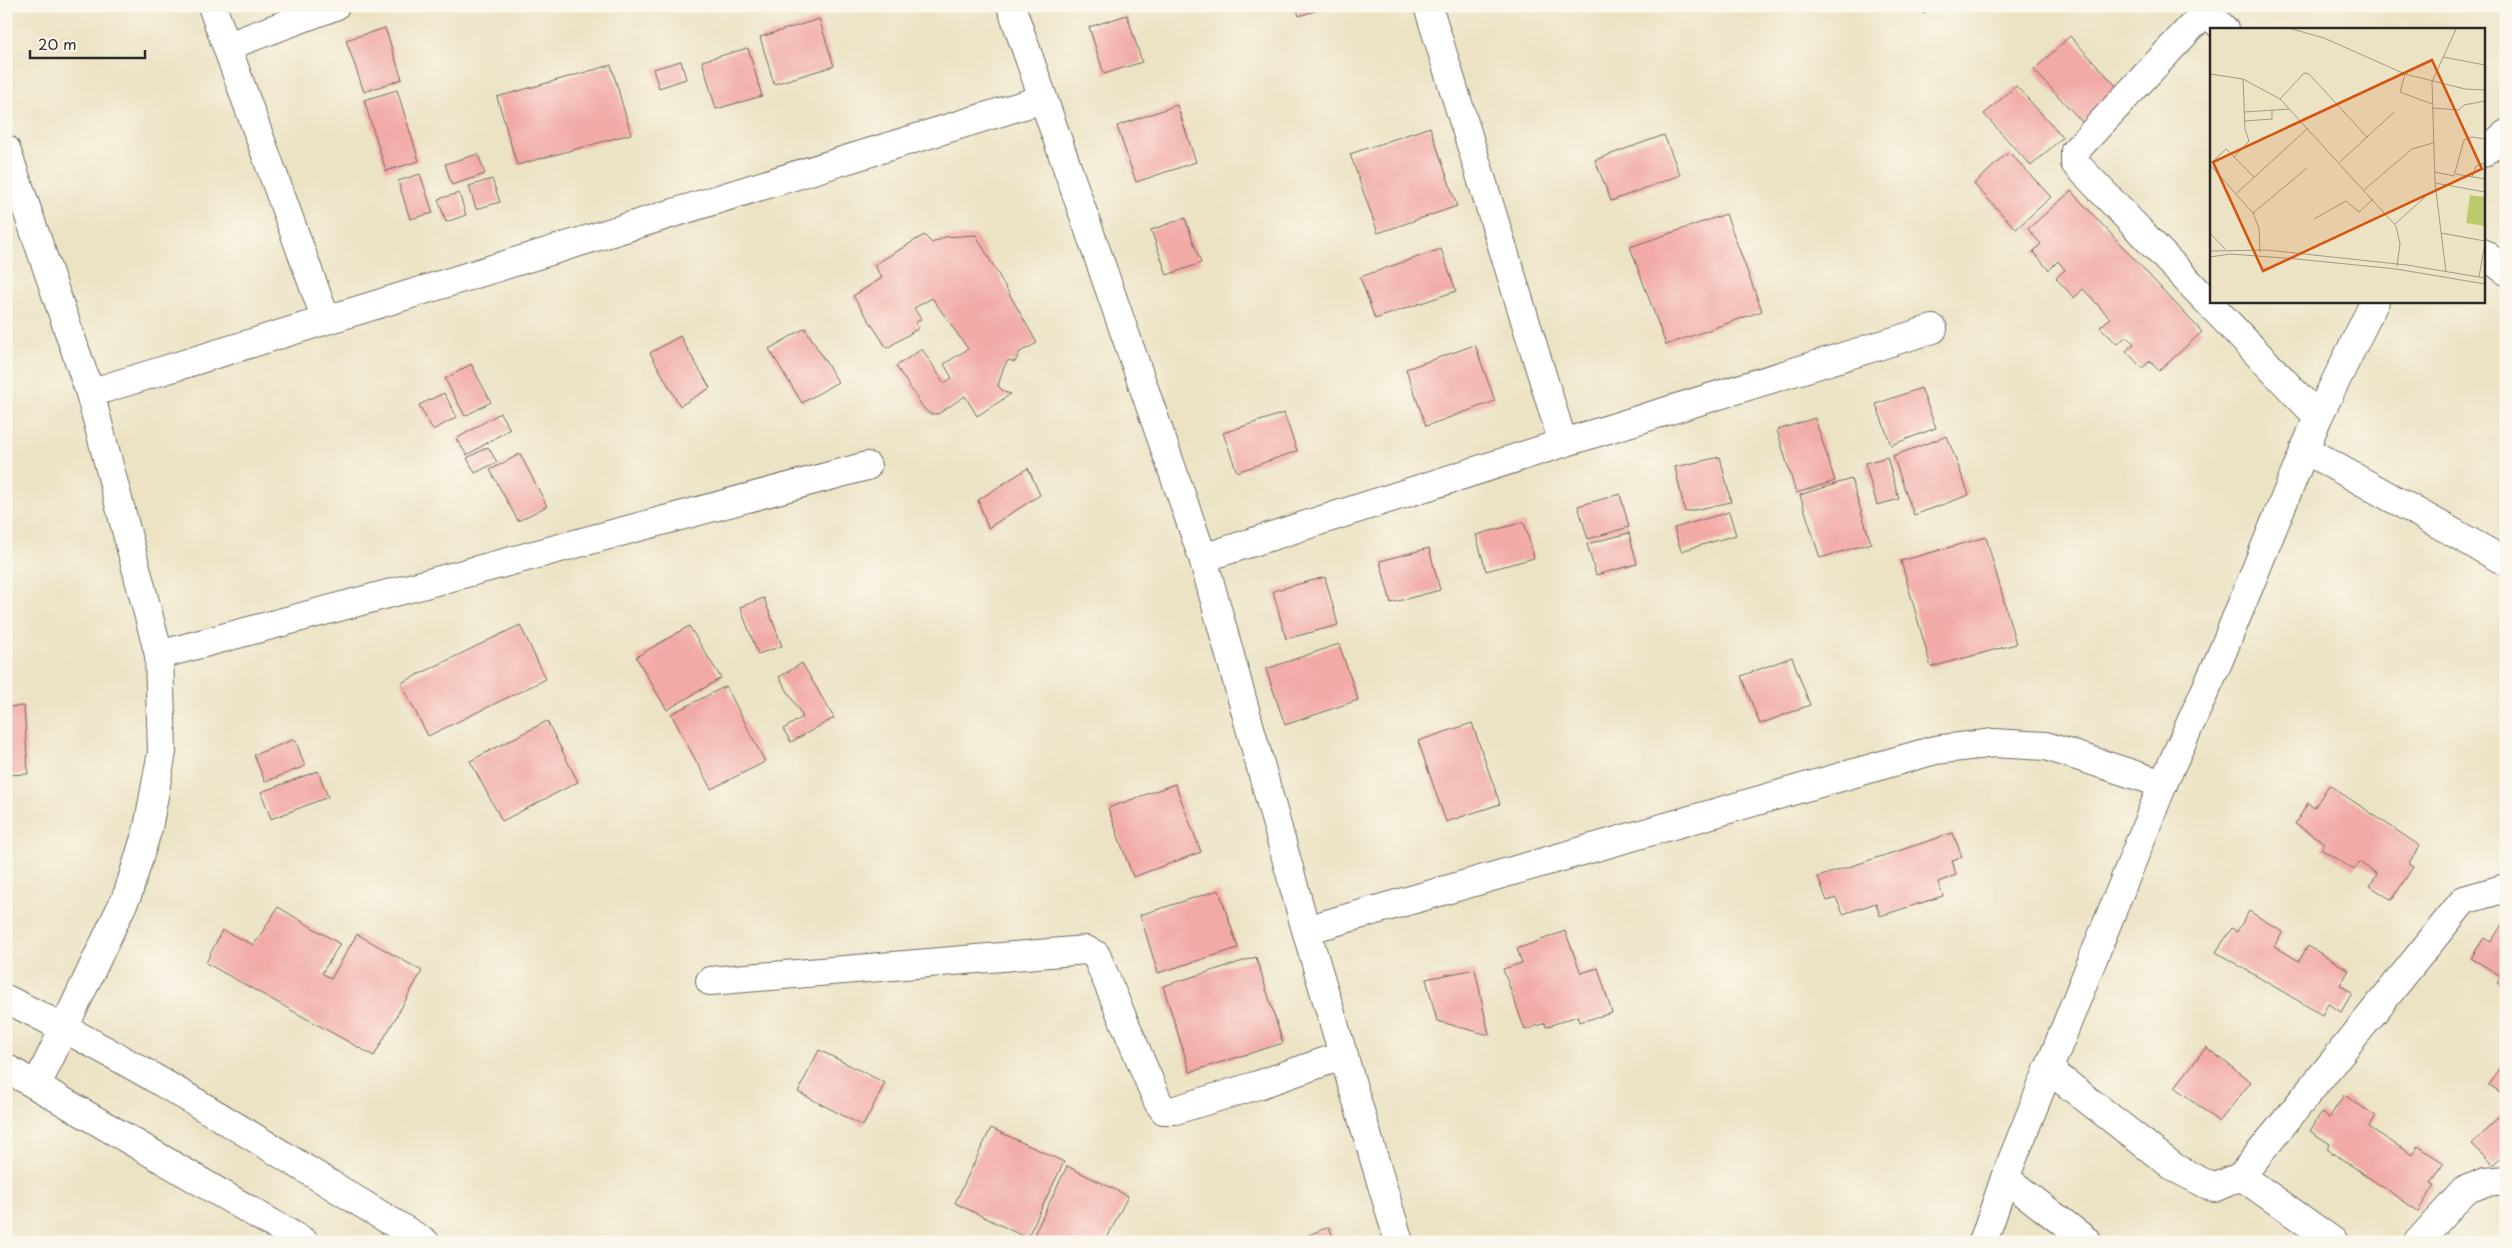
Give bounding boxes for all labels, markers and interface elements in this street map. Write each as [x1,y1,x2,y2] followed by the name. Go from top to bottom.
[30,28,145,60] scale bar
[2210,28,2484,302] inset map
[38,32,77,55] text: 20 m

